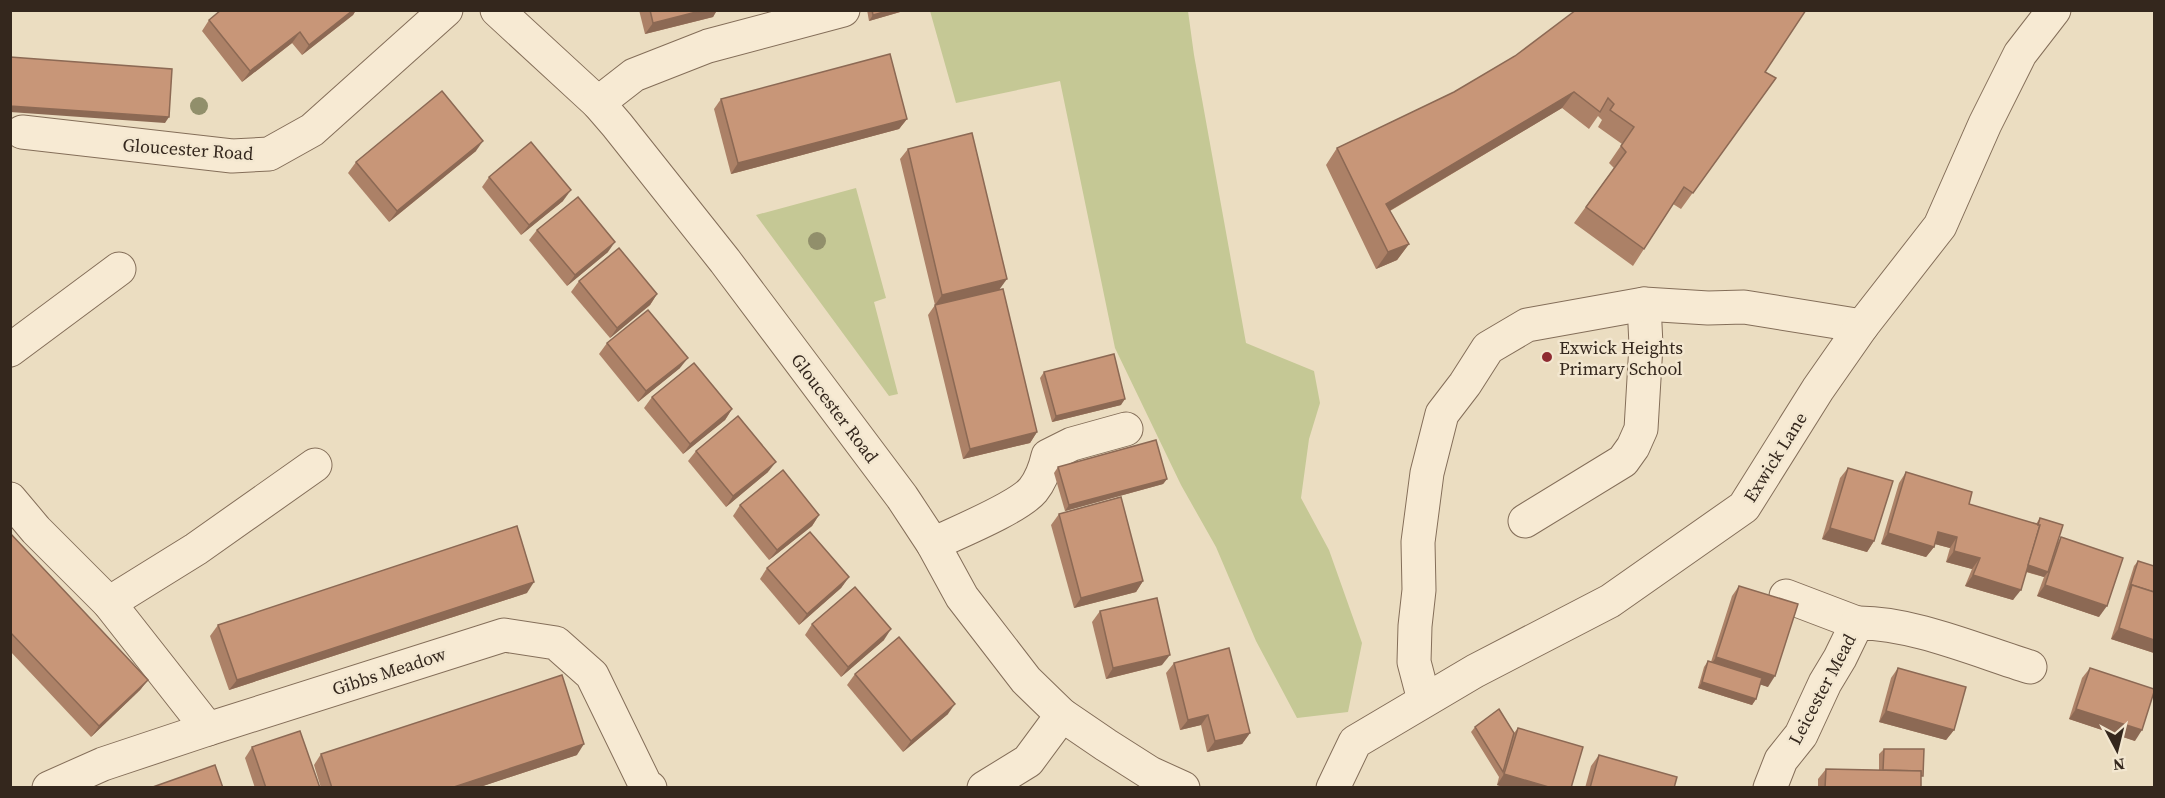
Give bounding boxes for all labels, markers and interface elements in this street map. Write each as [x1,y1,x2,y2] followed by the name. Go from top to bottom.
[122,132,254,166] street label: Gloucester Road
[1559,335,1683,381] place label: Exwick Heights Primary School
[786,348,884,468] street label: Gloucester Road
[1540,350,1554,364] marker: Exwick Heights Primary School
[1737,407,1813,507] street label: Exwick Lane
[1782,629,1862,749] street label: Leicester Mead
[329,641,449,701] street label: Gibbs Meadow
[2087,720,2147,780] north arrow
[2111,753,2126,777] text: N

